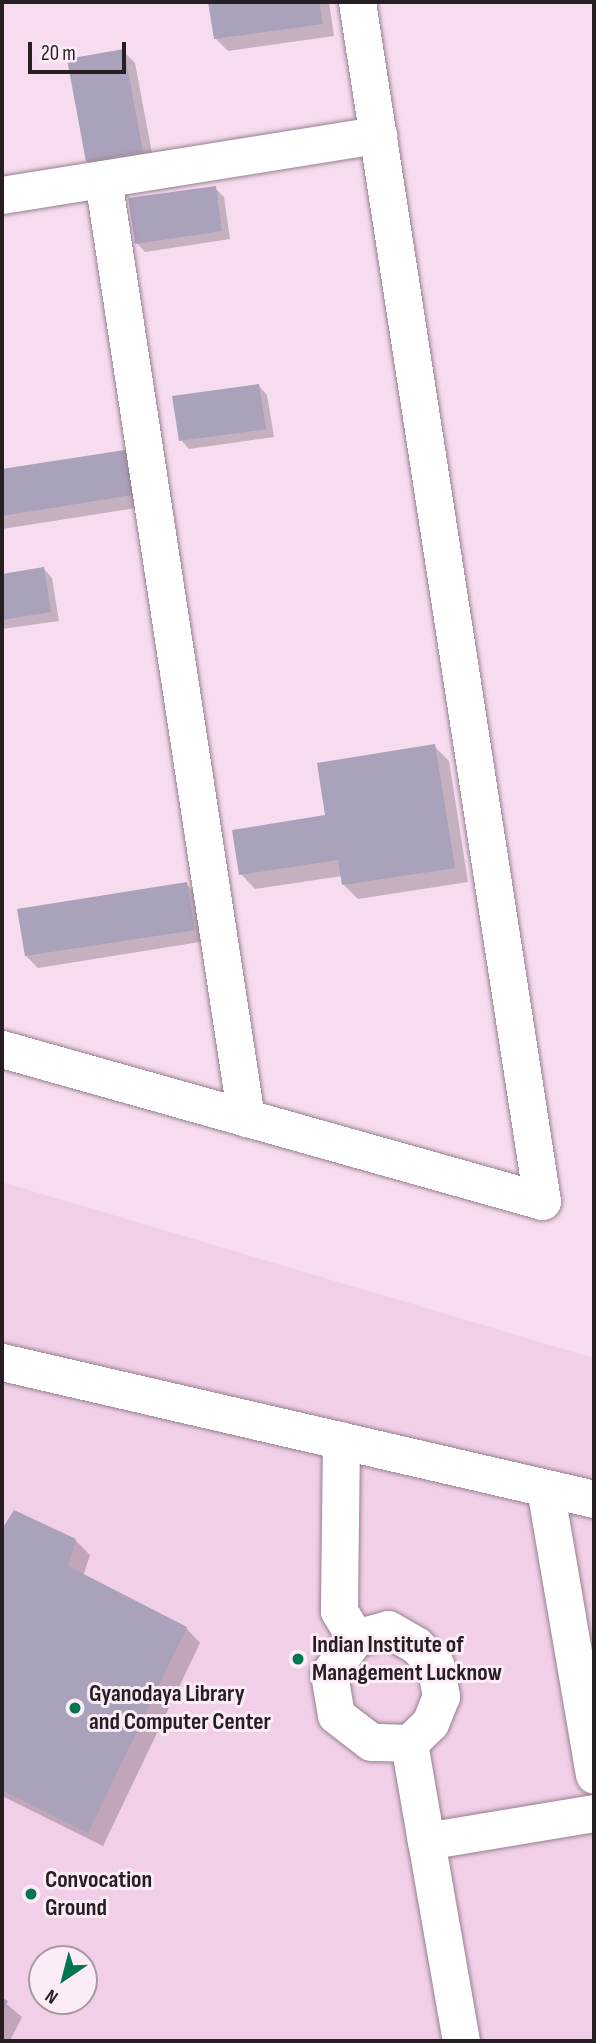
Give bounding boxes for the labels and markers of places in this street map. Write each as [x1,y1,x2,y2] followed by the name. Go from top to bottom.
[312,1631,502,1687] place label: Indian Institute of Management Lucknow
[290,1651,306,1667] marker: Indian Institute of Management Lucknow
[89,1680,271,1736] place label: Gyanodaya Library and Computer Center
[67,1700,83,1716] marker: Gyanodaya Library and Computer Center
[45,1866,152,1922] place label: Convocation Ground
[23,1886,39,1902] marker: Convocation Ground

